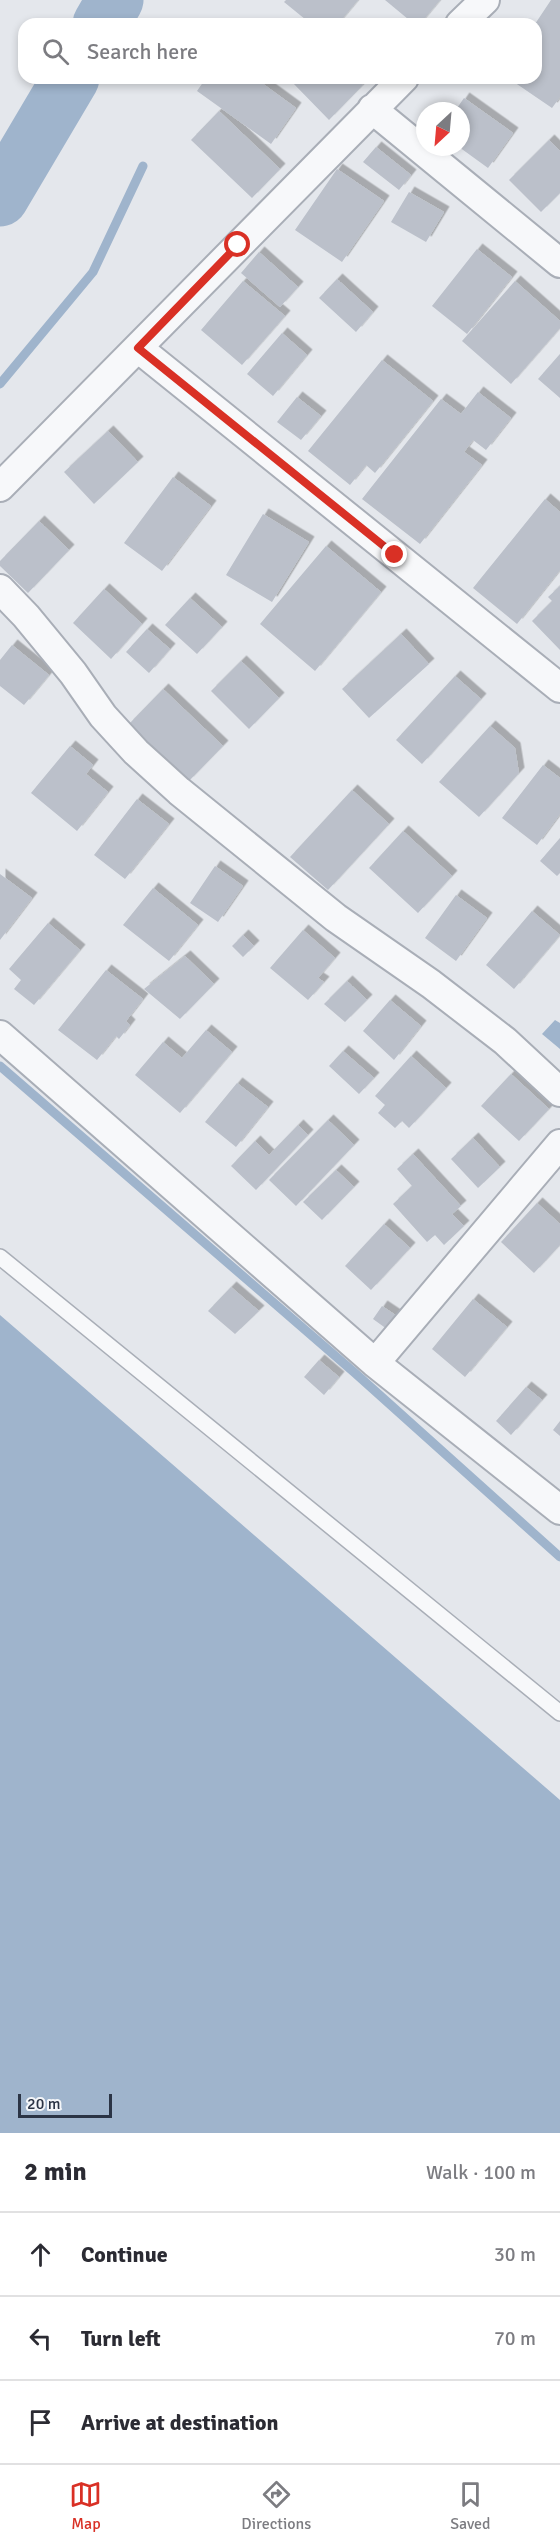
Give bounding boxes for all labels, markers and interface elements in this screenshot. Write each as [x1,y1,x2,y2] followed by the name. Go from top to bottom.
[18,18,542,84] search box
[39,35,72,68] icon: search
[87,38,198,65] text: Search here
[416,102,470,156] north arrow
[224,231,250,257] route start
[381,541,407,567] route end
[18,2091,112,2118] scale bar
[27,2094,61,2114] text: 20 m
[24,2156,87,2188] text: 2 min
[426,2160,536,2185] text: Walk · 100 m
[24,2238,57,2271] icon: ahead
[81,2241,168,2268] text: Continue
[494,2242,536,2267] text: 30 m
[24,2322,57,2355] icon: left
[81,2325,161,2352] text: Turn left
[494,2326,536,2351] text: 70 m
[24,2406,57,2439] icon: arrive
[81,2409,278,2436] text: Arrive at destination
[69,2478,102,2534] tab: Map
[241,2478,311,2534] tab: Directions
[450,2478,491,2534] tab: Saved

